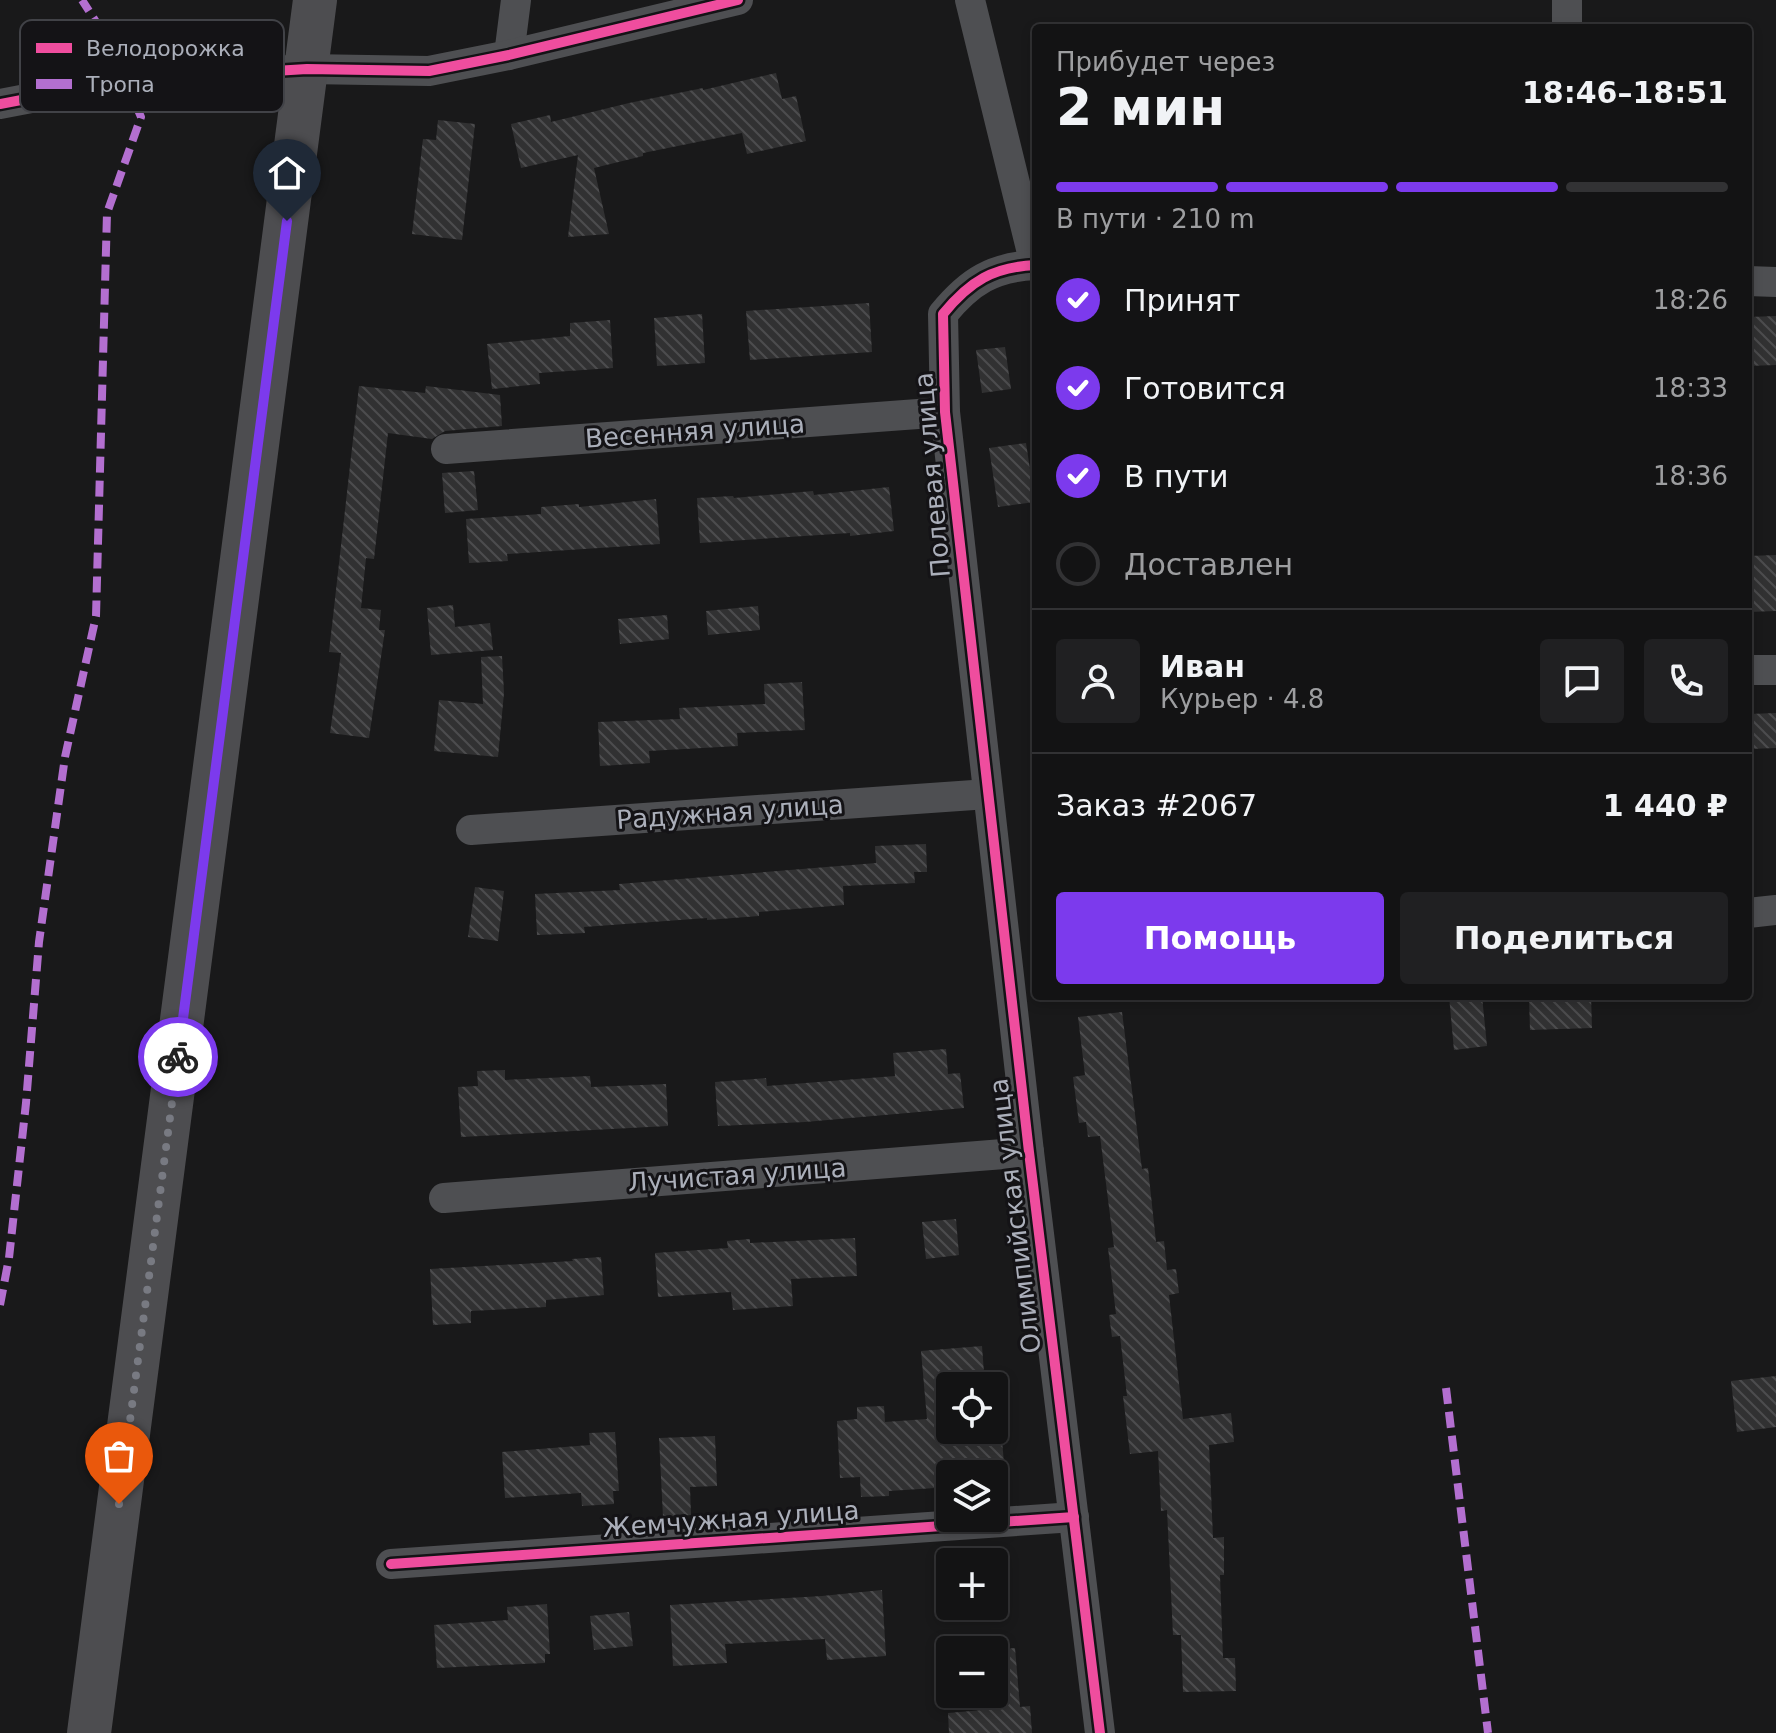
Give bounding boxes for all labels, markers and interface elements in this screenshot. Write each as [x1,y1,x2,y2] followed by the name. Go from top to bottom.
[20,20,284,112] legend
[86,36,245,61] text: Велодорожка
[1056,47,1275,77] text: Прибудет через
[85,72,155,97] text: Тропа
[1522,75,1728,110] text: 18:46–18:51
[1056,77,1225,137] text: 2 мин
[253,139,321,221] pin
[265,151,309,195] icon: home
[1056,204,1255,234] text: В пути · 210 m
[1056,278,1100,322] icon: check
[1124,283,1240,318] text: Принят
[1653,285,1728,315] text: 18:26
[1056,366,1100,410] icon: check
[908,371,956,579] street label: Полевая улица
[1124,371,1286,406] text: Готовится
[1653,373,1728,403] text: 18:33
[584,408,806,454] street label: Весенняя улица
[1056,454,1100,498] icon: check
[1124,459,1228,494] text: В пути
[1653,461,1728,491] text: 18:36
[1124,547,1293,582] text: Доставлен
[1056,639,1140,723] button: person
[1540,639,1624,723] button: chat
[1644,639,1728,723] button: phone
[1160,649,1245,684] text: Иван
[1160,684,1324,714] text: Курьер · 4.8
[1056,788,1257,823] text: Заказ #2067
[1603,788,1728,823] text: 1 440 ₽
[615,789,845,835] street label: Радужная улица
[1056,892,1384,984] button: Помощь
[1400,892,1728,984] button: Поделиться
[138,1017,218,1097] courier
[156,1035,200,1079] icon: bike
[983,1077,1047,1355] street label: Олимпийская улица
[627,1152,847,1198] street label: Лучистая улица
[936,1372,1008,1708] map controls
[936,1372,1008,1444] button: locate
[85,1422,153,1504] pin
[97,1434,141,1478] icon: bag
[936,1460,1008,1532] button: layers
[602,1495,860,1543] street label: Жемчужная улица
[936,1548,1008,1620] button: +
[936,1636,1008,1708] button: −

